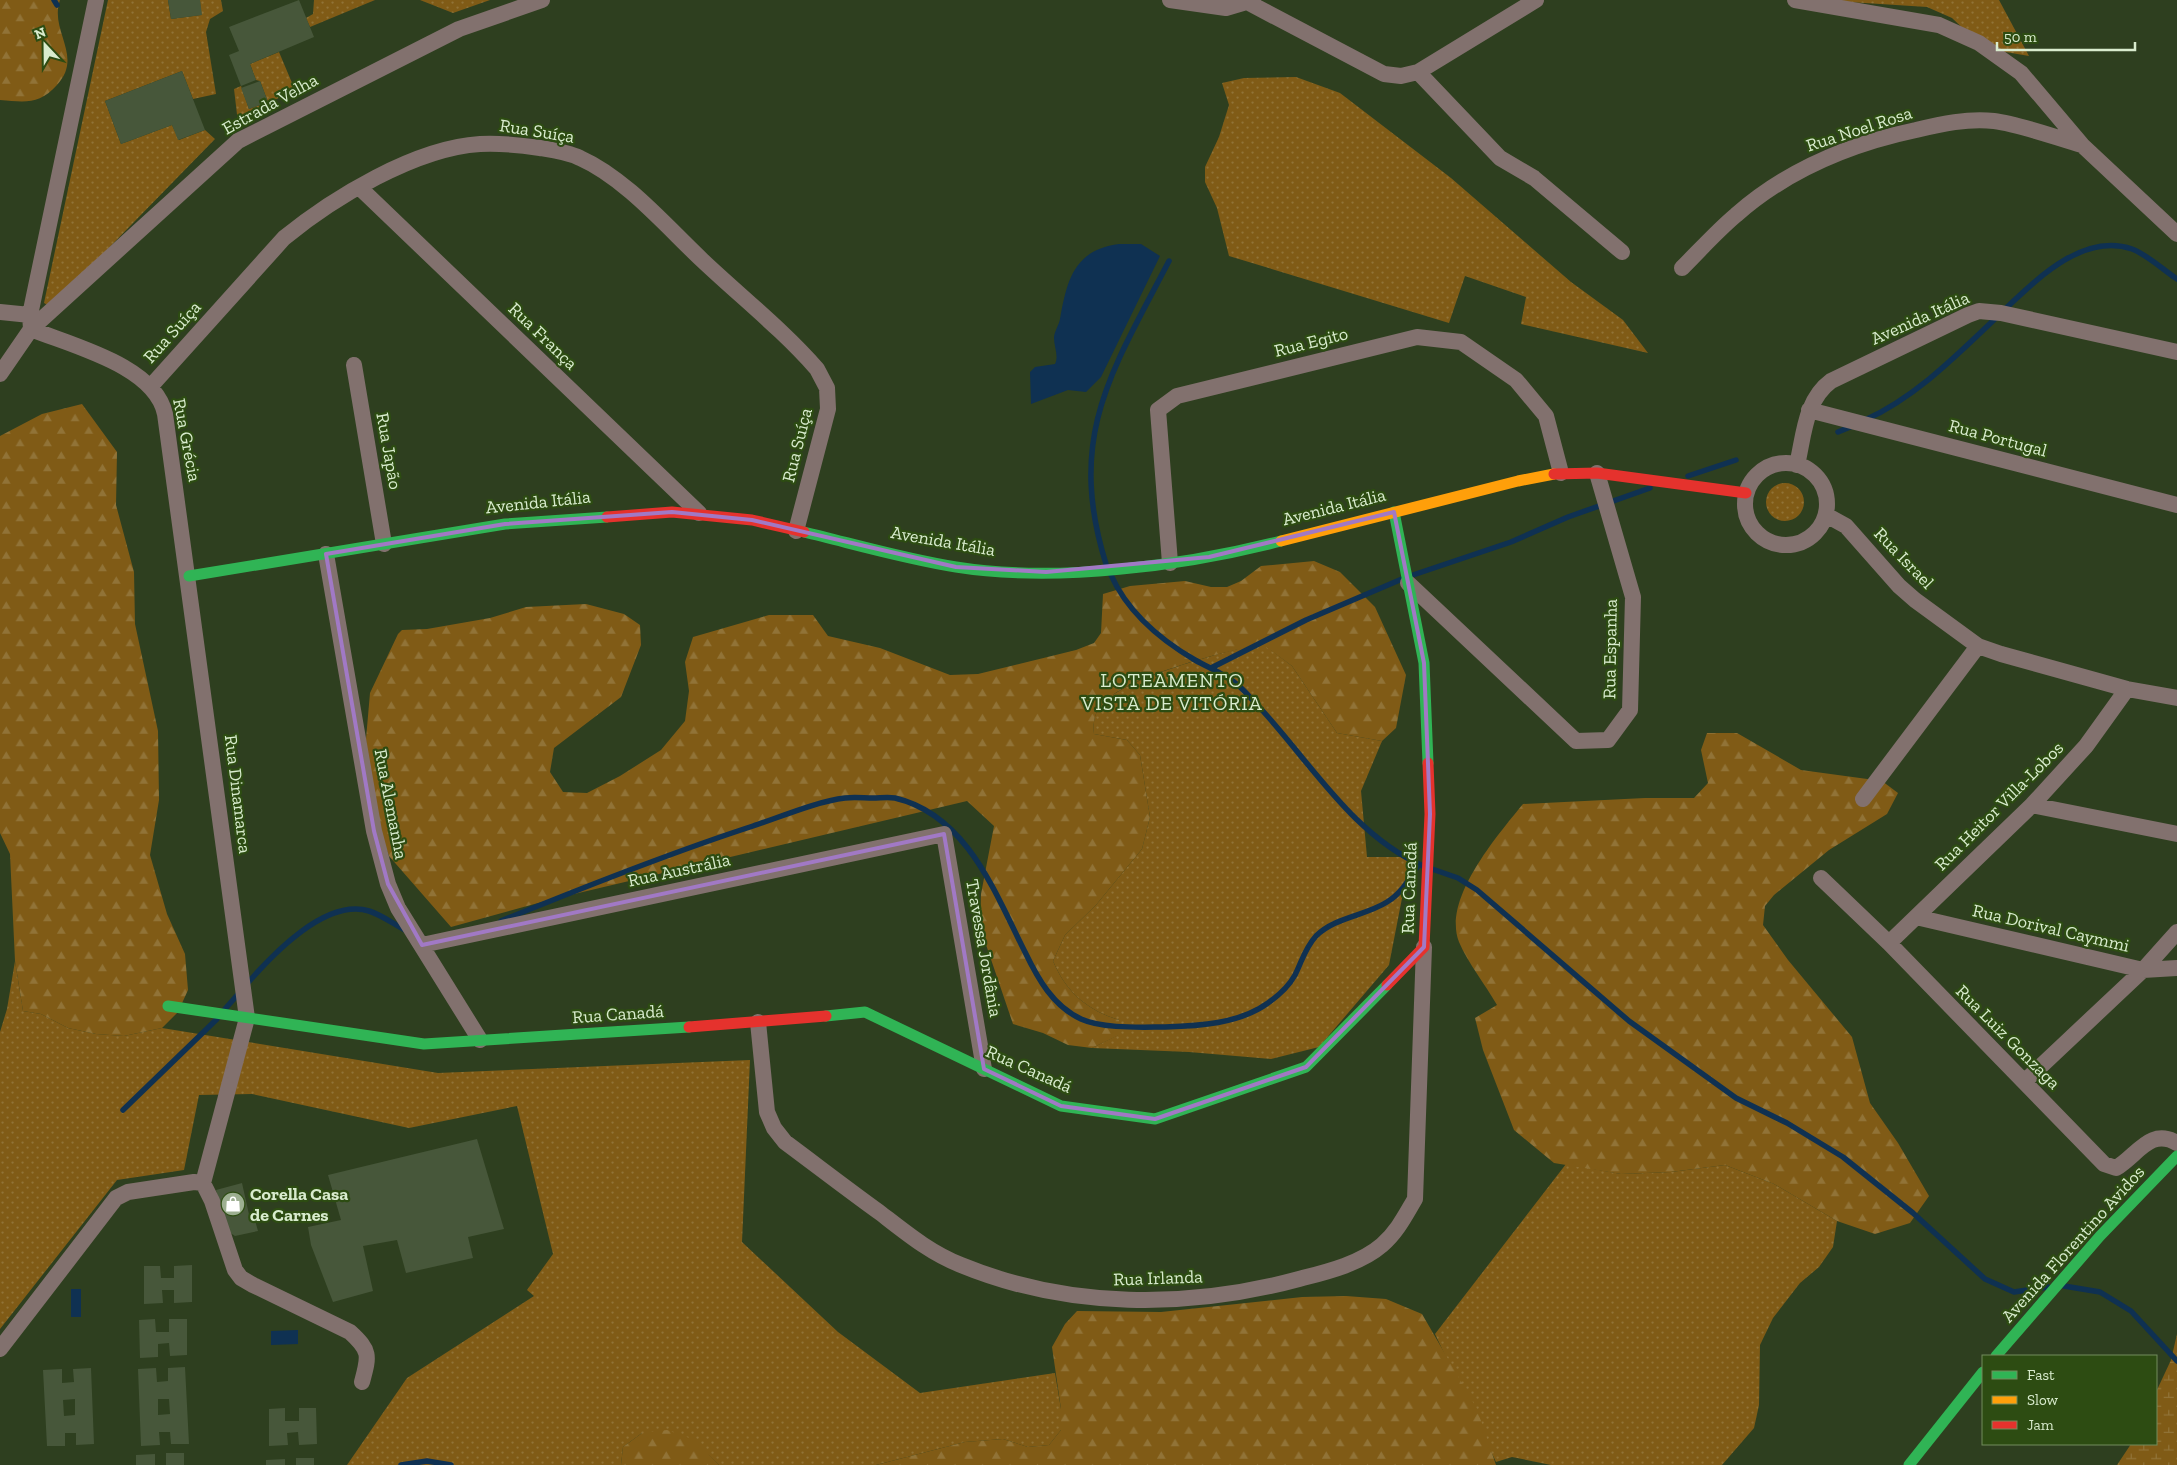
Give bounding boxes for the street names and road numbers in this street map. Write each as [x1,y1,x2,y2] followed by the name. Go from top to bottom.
[218,69,322,139] street label: Estrada Velha
[1803,101,1915,156] street label: Rua Noel Rosa
[498,114,576,148] street label: Rua Suíça
[1867,286,1973,350] street label: Avenida Itália
[138,296,206,368] street label: Rua Suíça
[504,298,582,375] street label: Rua França
[1272,322,1350,362] street label: Rua Egito
[168,396,206,484] street label: Rua Grécia
[777,405,817,484] street label: Rua Suíça
[371,411,407,491] street label: Rua Japão
[1946,414,2050,462] street label: Rua Portugal
[1280,483,1388,530] street label: Avenida Itália
[484,486,592,518] street label: Avenida Itália
[889,521,997,561] street label: Avenida Itália
[1869,523,1939,593] street label: Rua Israel
[1598,598,1622,699] street label: Rua Espanha
[220,733,256,855] street label: Rua Dinamarca
[1930,737,2068,875] street label: Rua Heitor Villa-Lobos
[370,747,413,861] street label: Rua Alemanha
[1396,841,1422,934] street label: Rua Canadá
[626,848,733,892] street label: Rua Austrália
[961,877,1007,1019] street label: Travessa Jordânia
[1970,899,2132,957] street label: Rua Dorival Caymmi
[1951,980,2065,1094] street label: Rua Luiz Gonzaga
[571,1000,665,1028] street label: Rua Canadá
[983,1040,1076,1098] street label: Rua Canadá
[1997,1161,2149,1327] street label: Avenida Florentino Avidos
[1113,1265,1203,1291] street label: Rua Irlanda

